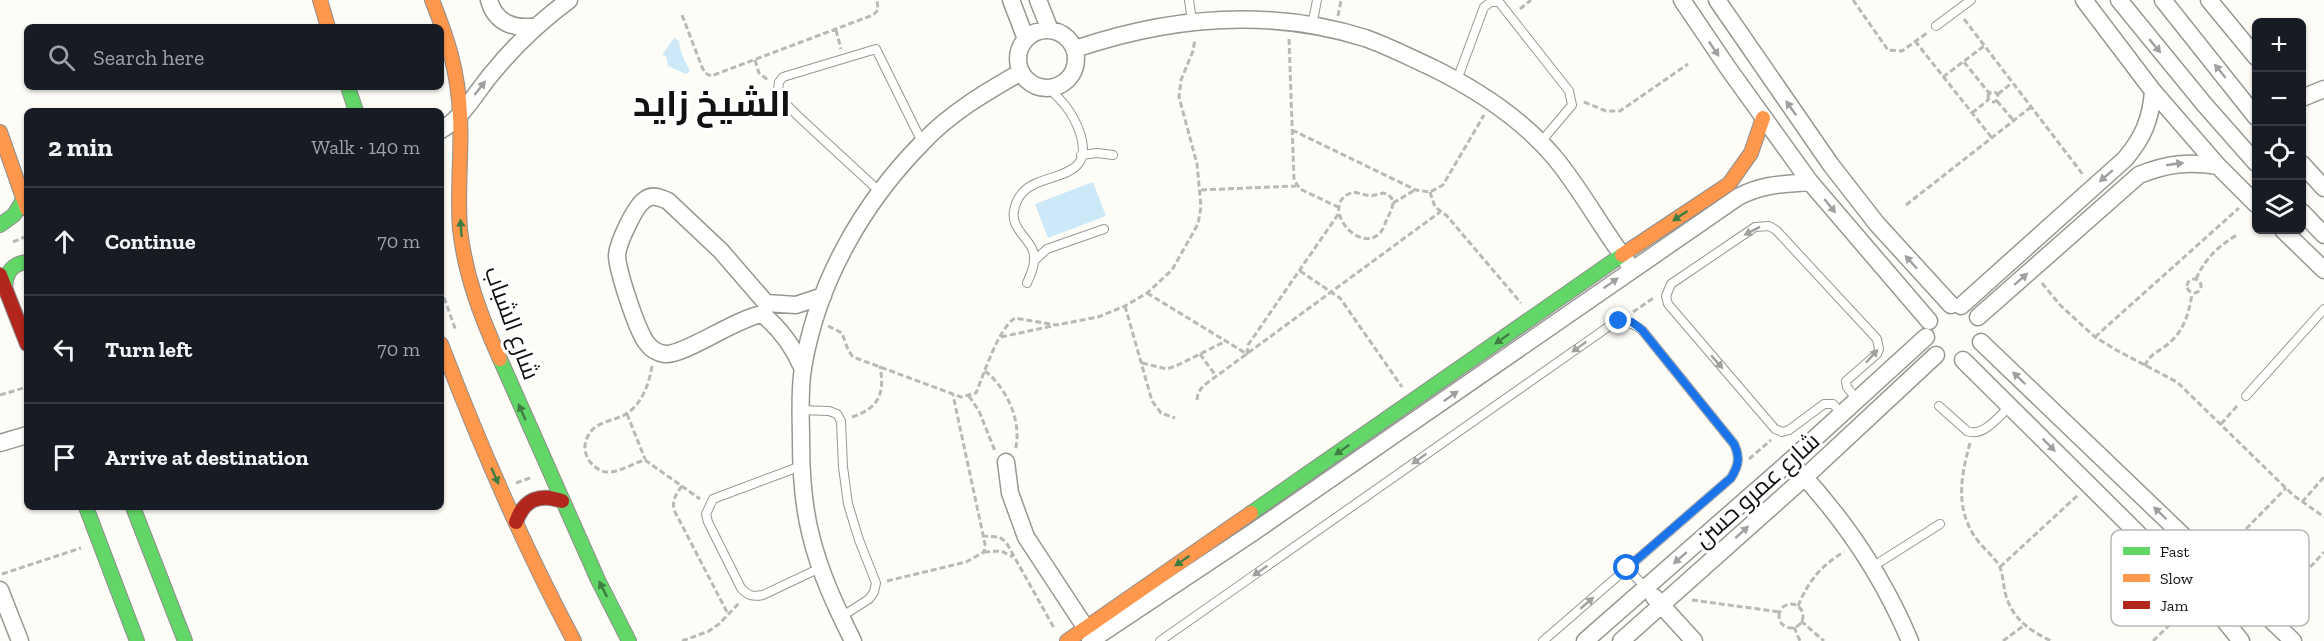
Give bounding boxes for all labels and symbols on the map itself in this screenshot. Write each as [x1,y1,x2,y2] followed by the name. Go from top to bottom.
[2148,38,2161,53] one-way arrow
[1708,40,1720,56] one-way arrow
[2213,63,2226,79] one-way arrow
[474,80,486,96] one-way arrow
[633,82,791,128] district label: الشيخ زايد
[1785,101,1797,117] one-way arrow
[2166,160,2185,169] one-way arrow
[2099,169,2114,182] one-way arrow
[1823,198,1836,214] one-way arrow
[1672,210,1688,221] one-way arrow
[456,218,466,237] one-way arrow
[1743,225,1761,235] one-way arrow
[1905,255,1919,269] one-way arrow
[477,262,546,384] street label: شارع الشباب
[2014,272,2029,286] one-way arrow
[1603,278,1618,290] one-way arrow
[1605,307,1631,333] route end
[1494,333,1510,344] one-way arrow
[1572,341,1588,353] one-way arrow
[1865,349,1878,364] one-way arrow
[1711,354,1724,370] one-way arrow
[2012,372,2026,386] one-way arrow
[1443,390,1459,402] one-way arrow
[517,402,527,420] one-way arrow
[1688,426,1827,555] street label: شارع عمرو حسن
[2042,438,2057,452] one-way arrow
[1334,444,1350,455] one-way arrow
[1412,453,1428,465] one-way arrow
[490,467,500,485] one-way arrow
[2153,507,2167,521] one-way arrow
[1735,525,1750,539] one-way arrow
[2111,530,2309,626] legend
[2160,542,2189,561] text: Fast
[1673,551,1688,564] one-way arrow
[1613,554,1639,580] route start
[1174,555,1190,567] one-way arrow
[1252,565,1268,577] one-way arrow
[2160,569,2194,588] text: Slow
[598,580,608,598] one-way arrow
[1580,596,1595,609] one-way arrow
[2160,596,2189,615] text: Jam

